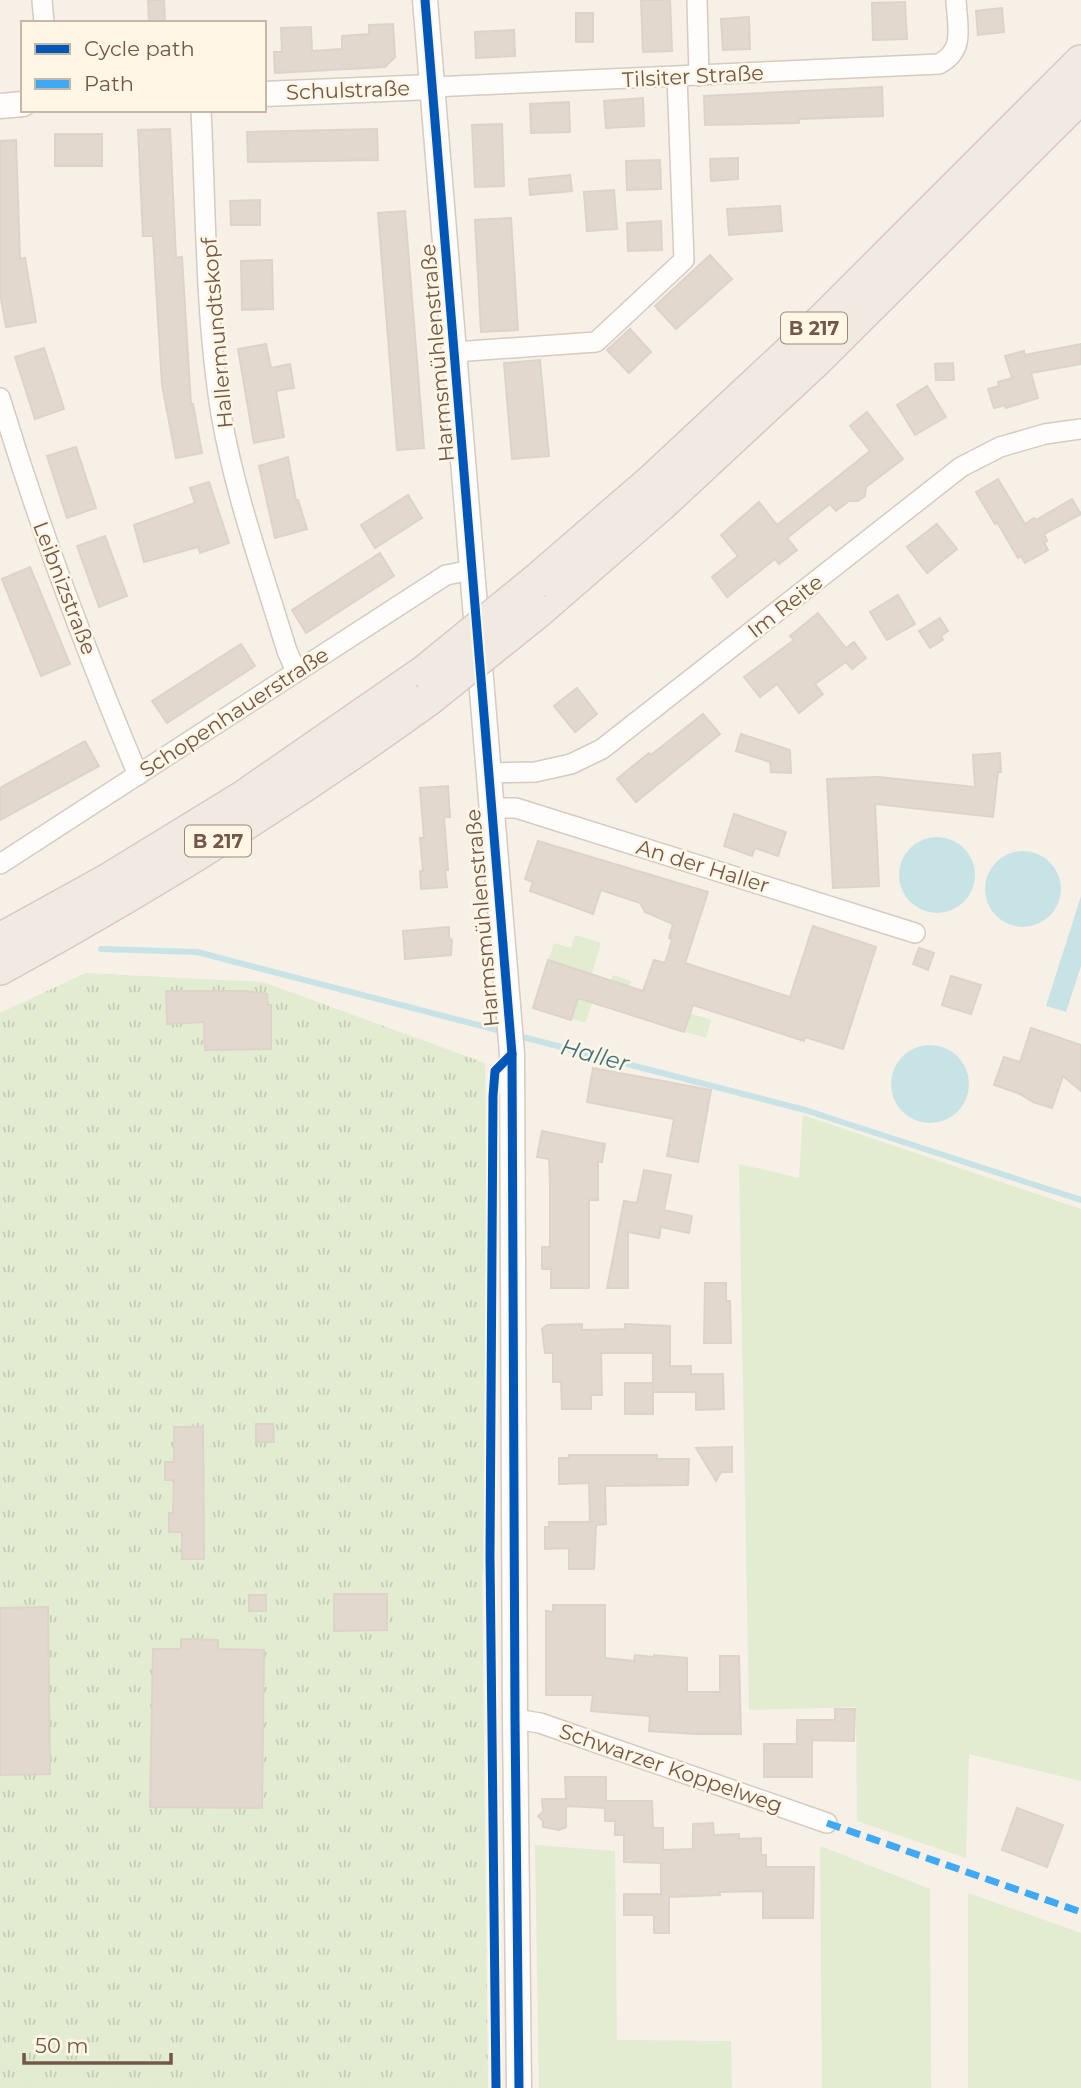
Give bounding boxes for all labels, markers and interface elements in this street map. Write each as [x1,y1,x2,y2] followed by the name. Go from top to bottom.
[21,21,266,112] legend
[84,36,195,61] text: Cycle path
[621,60,765,92] street label: Tilsiter Straße
[84,71,134,96] text: Path
[286,75,410,105] street label: Schulstraße
[196,236,238,430] street label: Hallermundtskopf
[415,243,459,463] street label: Harmsmühlenstraße
[781,312,847,344] road number: B 217
[28,518,102,658] street label: Leibnizstraße
[743,569,827,643] street label: Im Reite
[135,642,333,782] street label: Schopenhauerstraße
[460,808,504,1028] street label: Harmsmühlenstraße
[185,826,251,856] road number: B 217
[634,834,772,898] street label: An der Haller
[558,1032,633,1078] water label: Haller
[556,1718,786,1818] street label: Schwarzer Koppelweg
[24,2022,172,2066] scale bar
[35,2033,89,2058] text: 50 m

